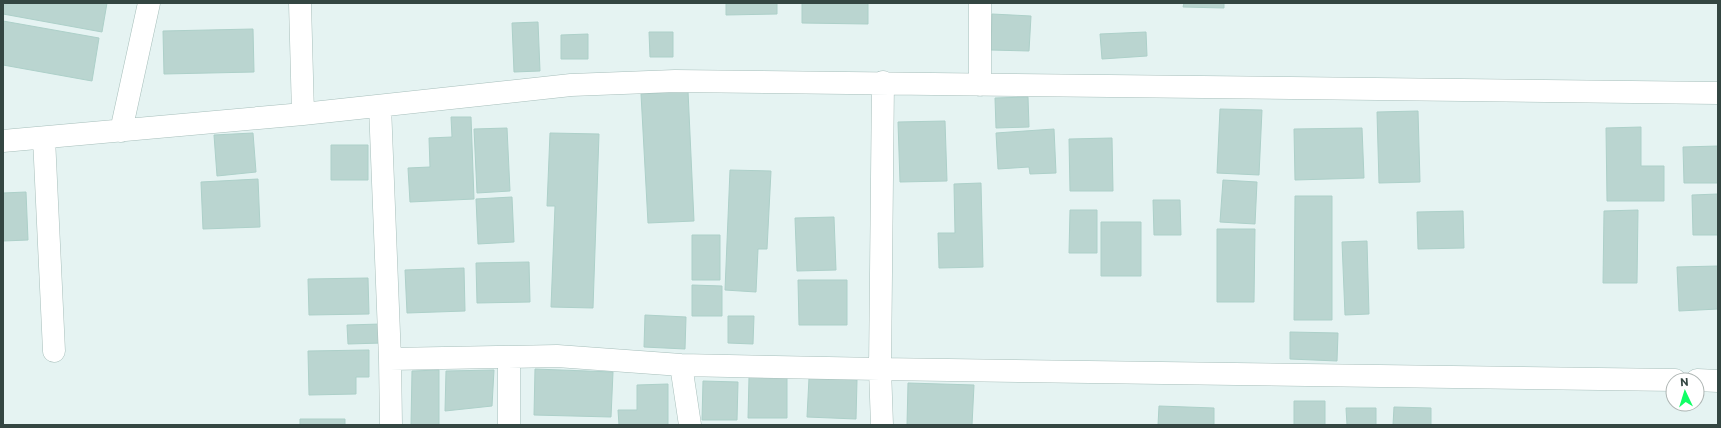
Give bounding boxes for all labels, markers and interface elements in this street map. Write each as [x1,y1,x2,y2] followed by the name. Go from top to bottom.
[1665,372,1705,412] north arrow
[1680,375,1689,388] text: N

